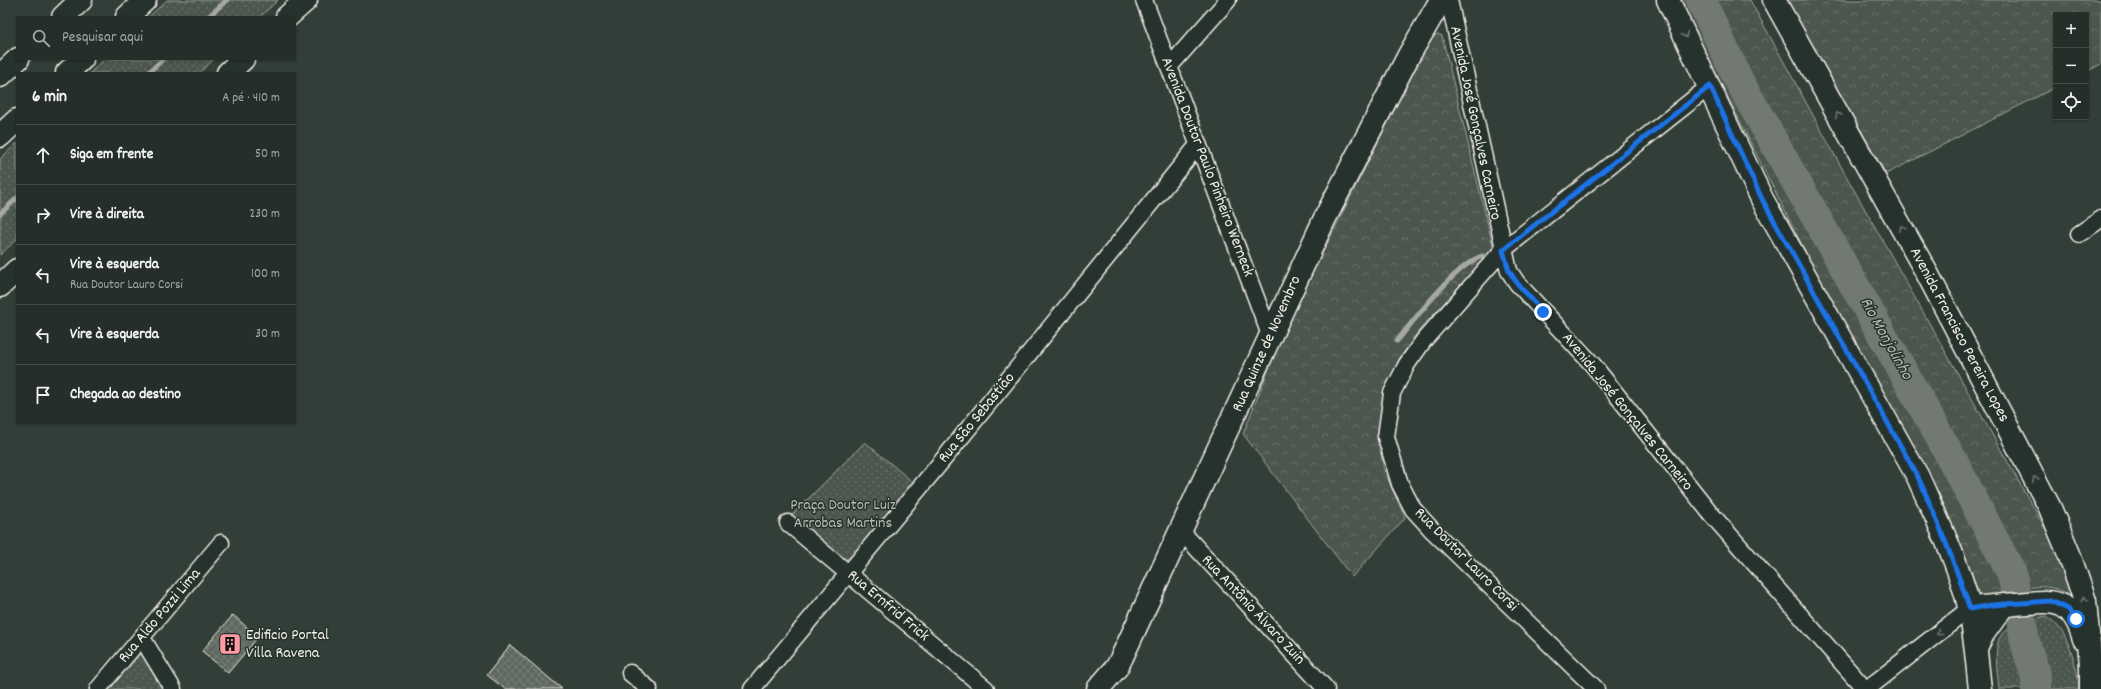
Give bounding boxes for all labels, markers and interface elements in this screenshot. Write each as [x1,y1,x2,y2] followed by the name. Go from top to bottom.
[2053,12,2089,120] map controls
[2053,12,2089,48] button: +
[16,16,296,60] search box
[1443,24,1507,222] street label: Avenida José Gonçalves Carneiro
[30,27,52,49] icon: search
[62,27,143,49] text: Pesquisar aqui
[1680,31,1688,38] one-way arrow
[2053,48,2089,84] button: −
[1154,54,1260,280] street label: Avenida Doutor Paulo Pinheiro Werneck
[2053,84,2089,120] button: locate
[32,86,67,110] text: 6 min
[222,89,280,108] text: A pé · 410 m
[1835,112,1842,119] one-way arrow
[32,144,54,166] icon: ahead
[70,144,153,166] text: Siga em frente
[255,145,280,164] text: 50 m
[32,204,54,226] icon: right
[70,204,144,226] text: Vire à direita
[250,205,280,224] text: 230 m
[1899,225,1906,232] one-way arrow
[1903,244,2015,427] street label: Avenida Francisco Pereira Lopes
[70,254,159,276] text: Vire à esquerda
[32,264,54,286] icon: left
[251,265,280,284] text: 100 m
[1227,272,1307,416] street label: Rua Quinze de Novembro
[70,276,183,295] text: Rua Doutor Lauro Corsi
[1853,294,1918,386] water label: Rio Monjolinho
[1534,303,1552,321] route end
[32,324,54,346] icon: left
[70,324,159,346] text: Vire à esquerda
[255,325,280,344] text: 30 m
[1556,328,1698,496] street label: Avenida José Gonçalves Carneiro
[933,368,1021,468] street label: Rua São Sebastião
[32,384,54,406] icon: arrive
[70,384,181,406] text: Chegada ao destino
[2032,476,2039,483] one-way arrow
[790,494,896,535] park label: Praça Doutor Luiz Arrobas Martins
[1409,503,1523,617] street label: Rua Doutor Lauro Corsi
[1196,550,1310,670] street label: Rua Antônio Álvaro Zuin
[113,563,207,669] street label: Rua Aldo Pozzi Lima
[842,565,934,647] street label: Rua Ernfrid Frick
[2080,596,2088,602] one-way arrow
[2067,610,2085,628] route start
[246,624,329,665] place label: Edificio Portal Villa Ravena
[1936,629,1943,636] one-way arrow
[217,631,243,657] building icon: Edificio Portal Villa Ravena

